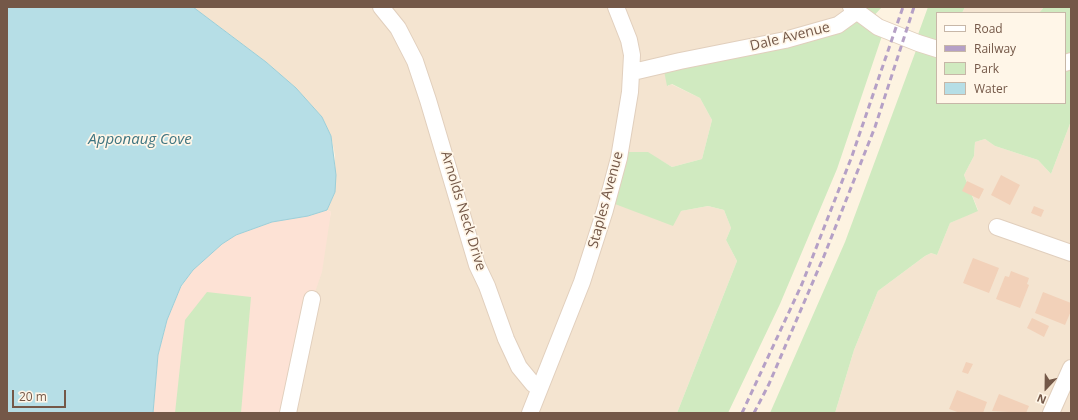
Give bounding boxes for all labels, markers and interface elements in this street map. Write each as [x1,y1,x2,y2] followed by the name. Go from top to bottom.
[936,12,1066,104] legend
[748,19,832,55] street label: Dale Avenue
[974,20,1003,37] text: Road
[974,40,1016,57] text: Railway
[974,60,999,77] text: Park
[974,80,1008,97] text: Water
[88,131,192,149] water label: Apponaug Cove
[437,149,489,273] street label: Arnolds Neck Drive
[585,150,627,250] street label: Staples Avenue
[1026,368,1066,408] north arrow
[14,382,68,408] scale bar
[19,388,47,405] text: 20 m
[1034,391,1048,408] text: N

